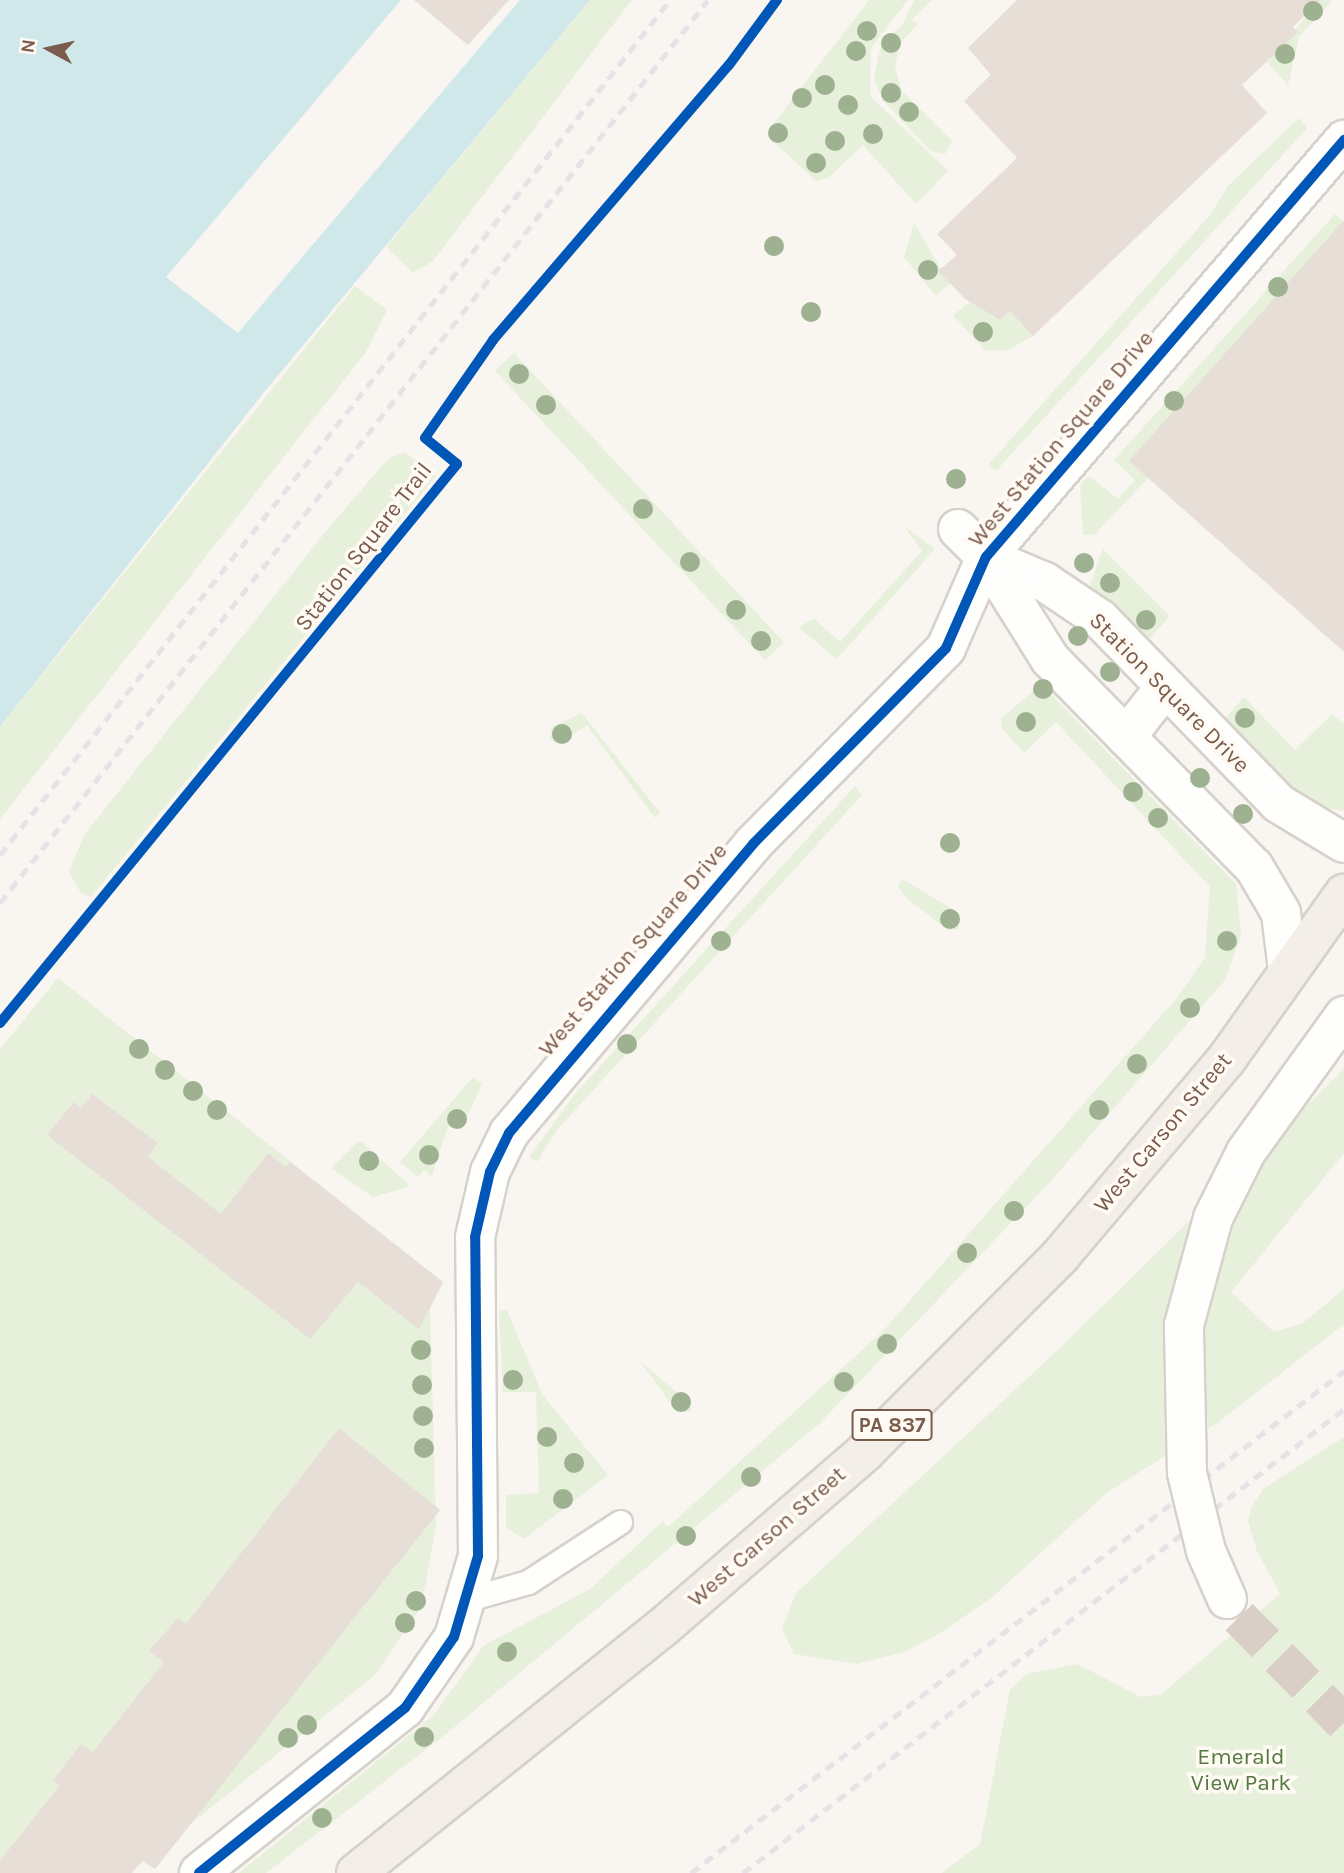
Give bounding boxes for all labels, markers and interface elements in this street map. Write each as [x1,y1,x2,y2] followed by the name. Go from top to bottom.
[14,14,84,84] north arrow
[16,38,40,54] text: N
[962,325,1160,553] street label: West Station Square Drive
[290,457,438,637] street label: Station Square Trail
[1083,607,1255,779] street label: Station Square Drive
[533,838,733,1062] street label: West Station Square Drive
[1088,1048,1238,1218] street label: West Carson Street
[850,1408,934,1442] road number: PA 837
[682,1461,852,1613] street label: West Carson Street
[1191,1743,1291,1797] park label: Emerald View Park

